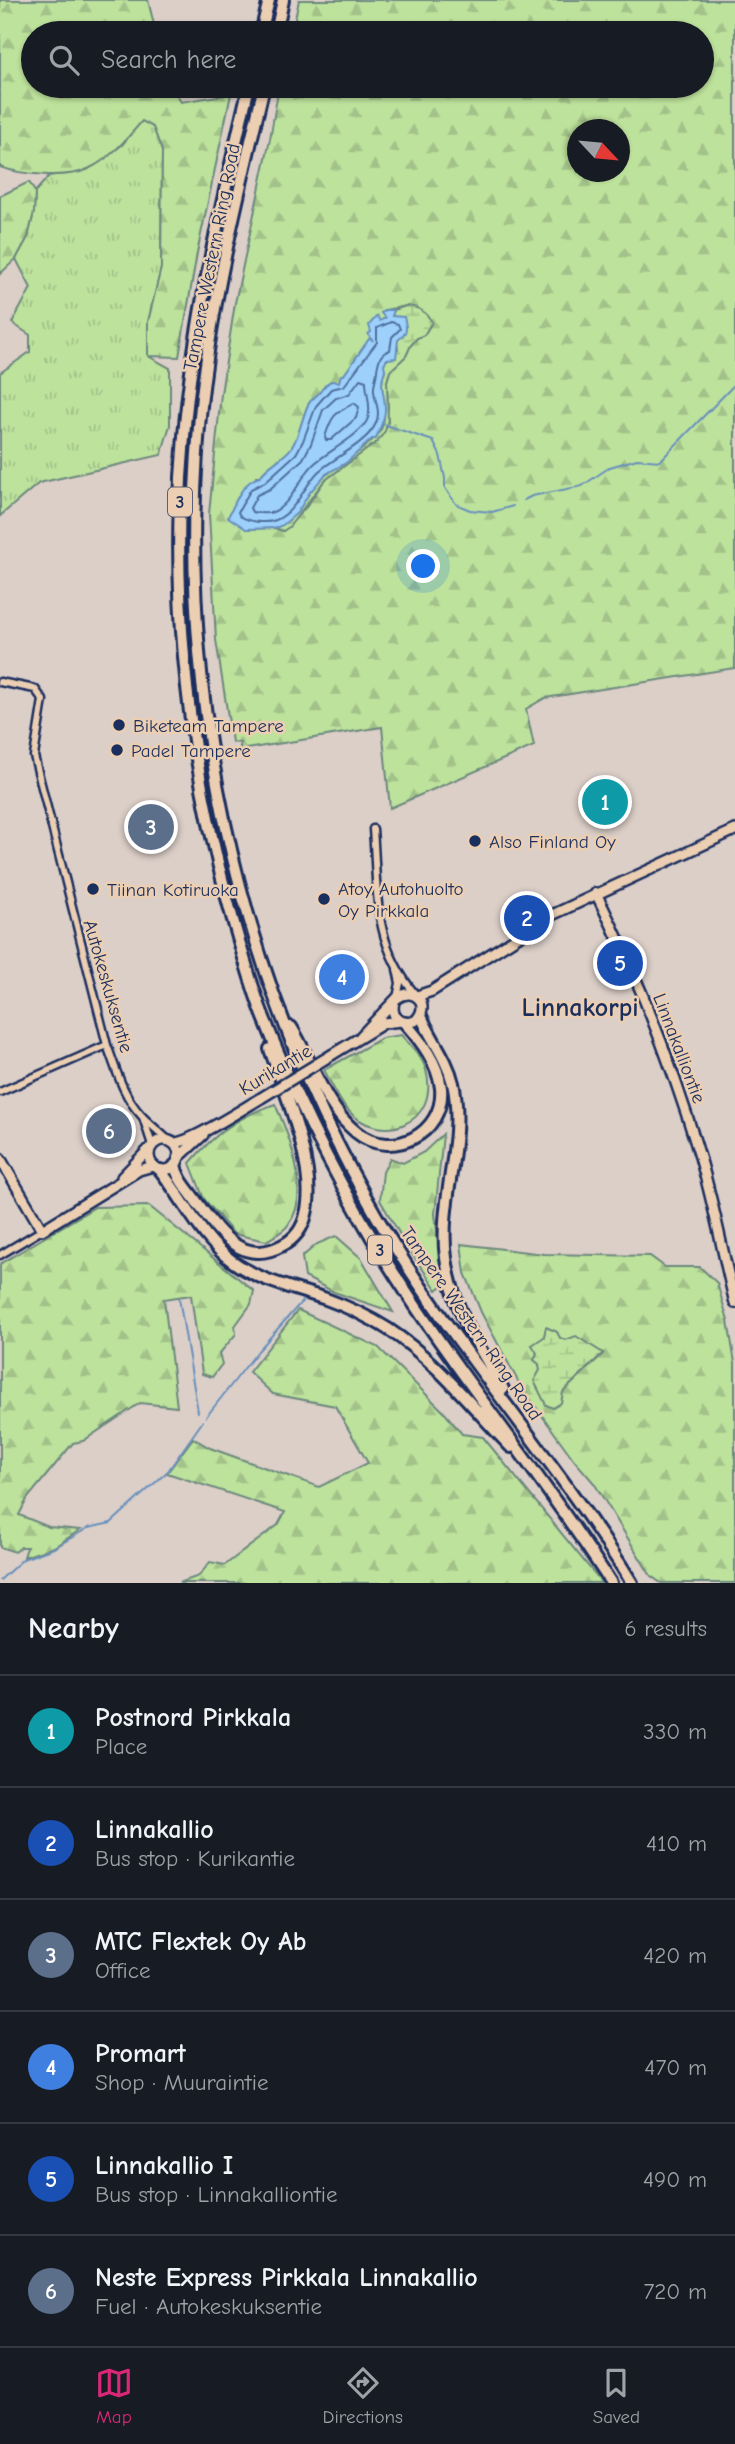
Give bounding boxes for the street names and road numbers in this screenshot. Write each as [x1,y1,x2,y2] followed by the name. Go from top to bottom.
[179,142,245,373] street label: Tampere Western Ring Road
[168,488,192,516] road number: 3
[79,917,138,1055] street label: Autokeskuksentie
[648,990,710,1106] street label: Linnakalliontie
[235,1040,316,1100] street label: Kurikantie
[396,1223,547,1425] street label: Tampere Western Ring Road
[368,1236,392,1265] road number: 3

